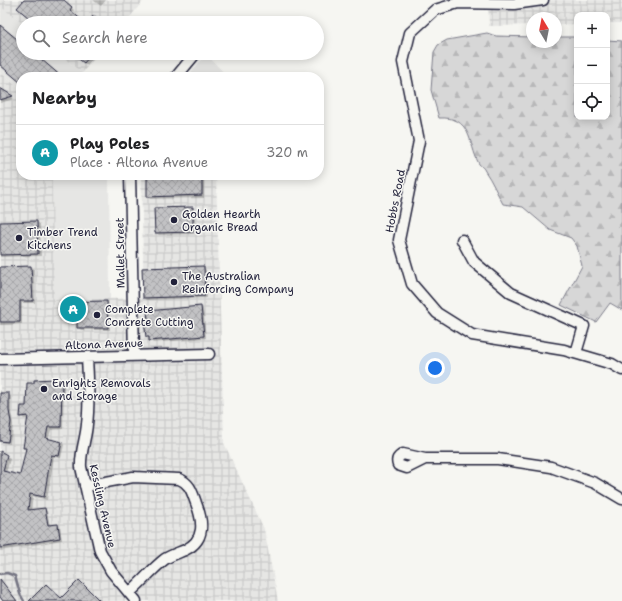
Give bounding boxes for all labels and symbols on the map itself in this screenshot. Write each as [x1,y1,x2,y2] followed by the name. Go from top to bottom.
[526,12,562,48] north arrow
[382,168,409,234] street label: Hobbs Road
[182,207,261,235] place label: Golden Hearth Organic Bread
[169,215,179,225] marker: Golden Hearth Organic Bread
[112,217,129,289] street label: Mallet Street
[27,225,98,253] place label: Timber Trend Kitchens
[14,233,24,243] marker: Timber Trend Kitchens
[182,269,294,297] place label: The Australian Reinforcing Company
[169,277,179,287] marker: The Australian Reinforcing Company
[60,294,86,324] pin: A
[105,302,194,330] place label: Complete Concrete Cutting
[92,310,102,320] marker: Complete Concrete Cutting
[65,336,143,353] street label: Altona Avenue
[425,358,445,378] your location
[52,376,151,404] place label: Enrights Removals and Storage
[39,384,49,394] marker: Enrights Removals and Storage
[86,463,119,549] street label: Kessling Avenue

